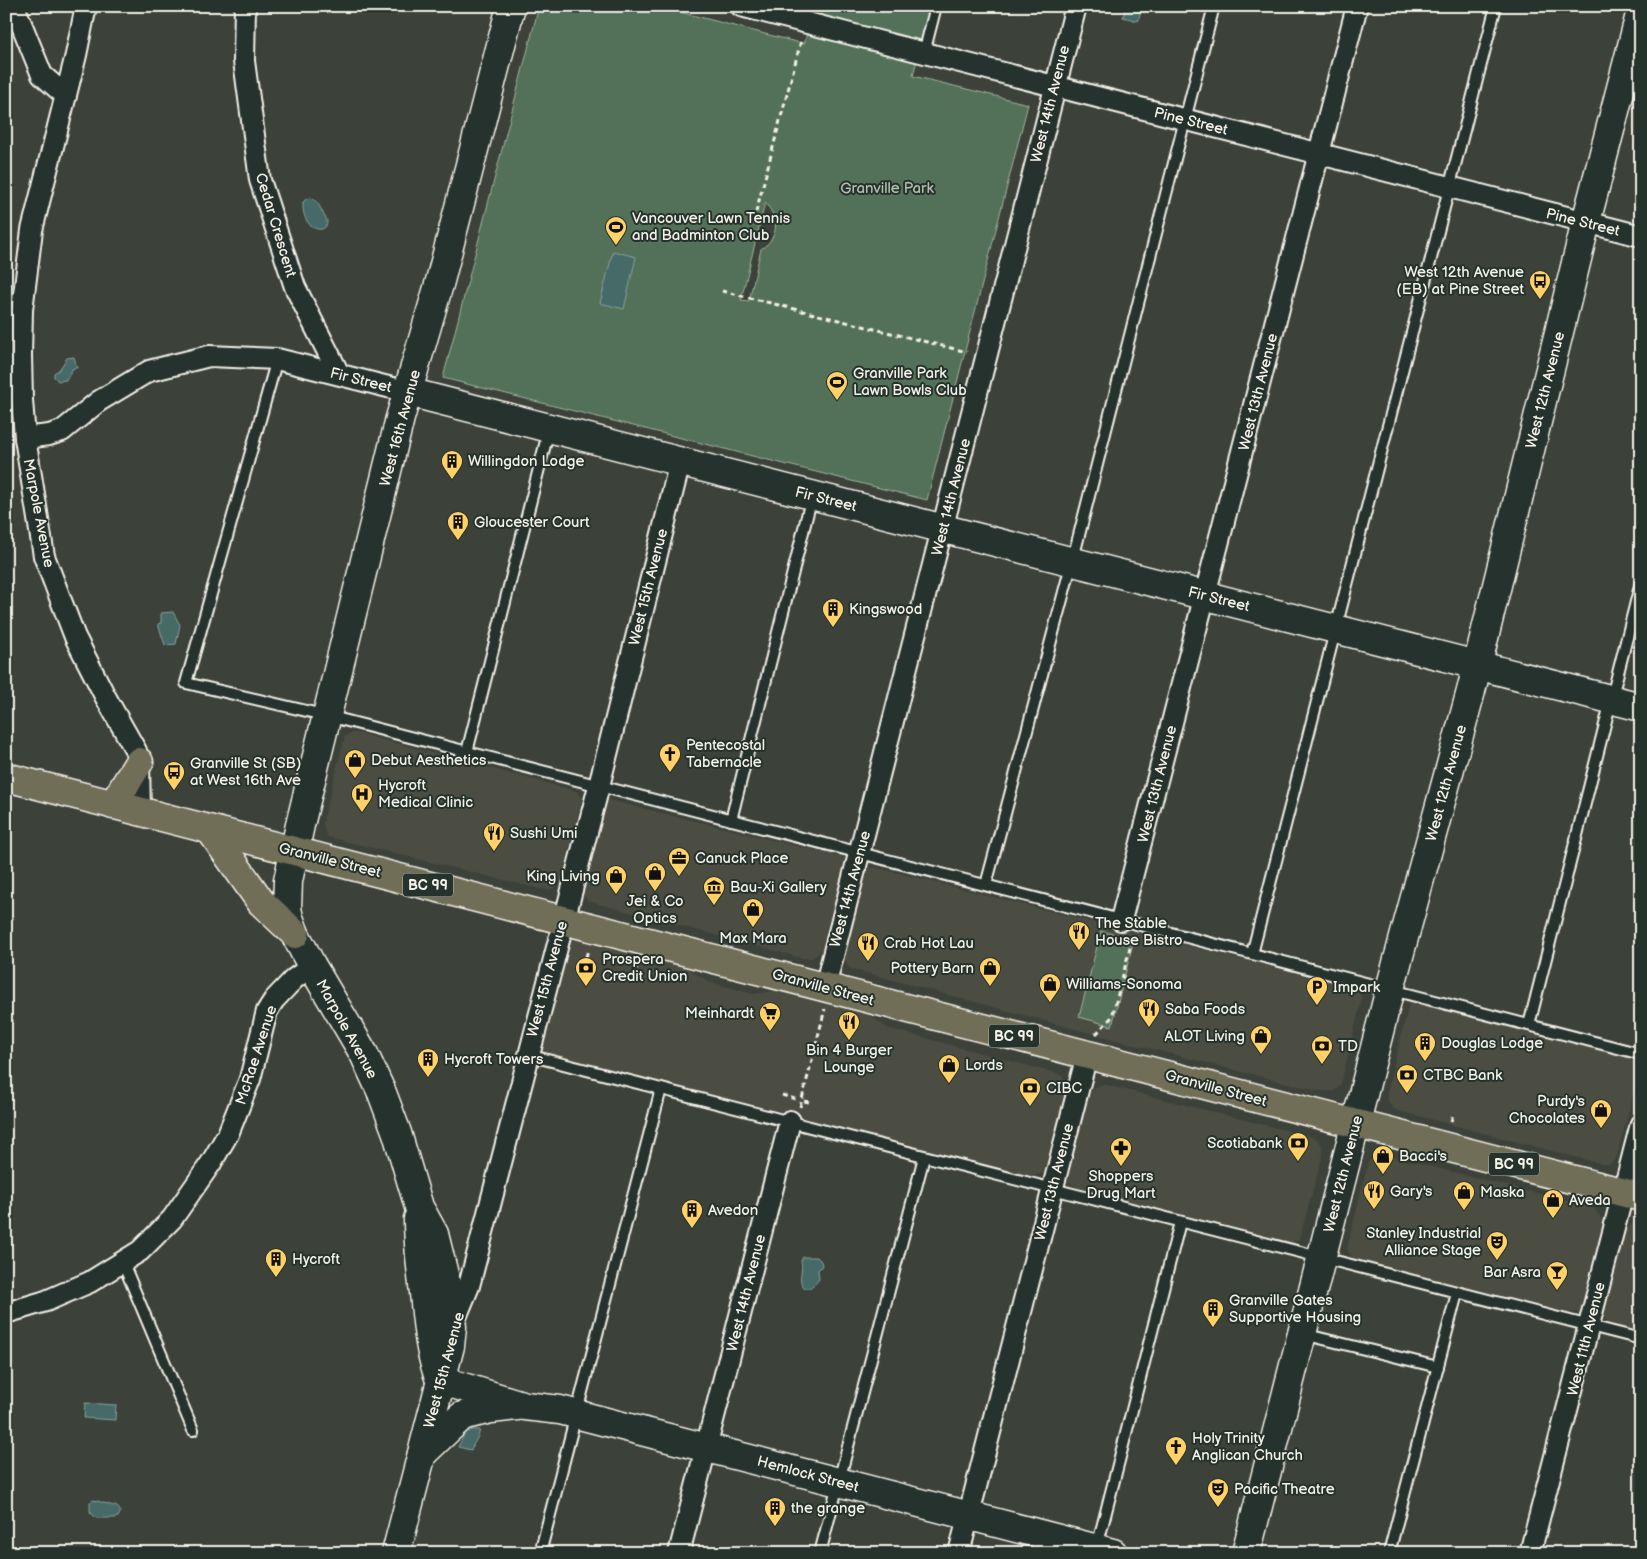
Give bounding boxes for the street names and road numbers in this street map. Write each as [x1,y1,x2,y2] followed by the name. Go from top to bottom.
[1027,43,1074,165] street label: West 14th Avenue
[1152,103,1230,140] street label: Pine Street
[251,171,301,280] street label: Cedar Crescent
[1544,204,1622,241] street label: Pine Street
[1522,330,1569,451] street label: West 12th Avenue
[1235,331,1282,453] street label: West 13th Avenue
[328,364,394,397] street label: Fir Street
[376,368,425,489] street label: West 16th Avenue
[928,436,975,558] street label: West 14th Avenue
[19,457,58,569] street label: Marpole Avenue
[793,483,859,516] street label: Fir Street
[625,527,672,647] street label: West 15th Avenue
[1186,583,1252,616] street label: Fir Street
[1134,723,1181,845] street label: West 13th Avenue
[1422,723,1471,843] street label: West 12th Avenue
[826,829,875,950] street label: West 14th Avenue
[277,839,383,882] street label: Granville Street
[403,874,453,896] road number: BC 99
[523,919,572,1039] street label: West 15th Avenue
[770,965,876,1010] street label: Granville Street
[311,976,382,1082] street label: Marpole Avenue
[231,1003,282,1107] street label: McRae Avenue
[989,1024,1039,1048] road number: BC 99
[1163,1066,1269,1111] street label: Granville Street
[1320,1114,1367,1235] street label: West 12th Avenue
[1031,1121,1078,1243] street label: West 13th Avenue
[1489,1152,1539,1176] road number: BC 99
[723,1232,770,1354] street label: West 14th Avenue
[1563,1280,1610,1398] street label: West 11th Avenue
[420,1310,469,1430] street label: West 15th Avenue
[755,1452,861,1497] street label: Hemlock Street

